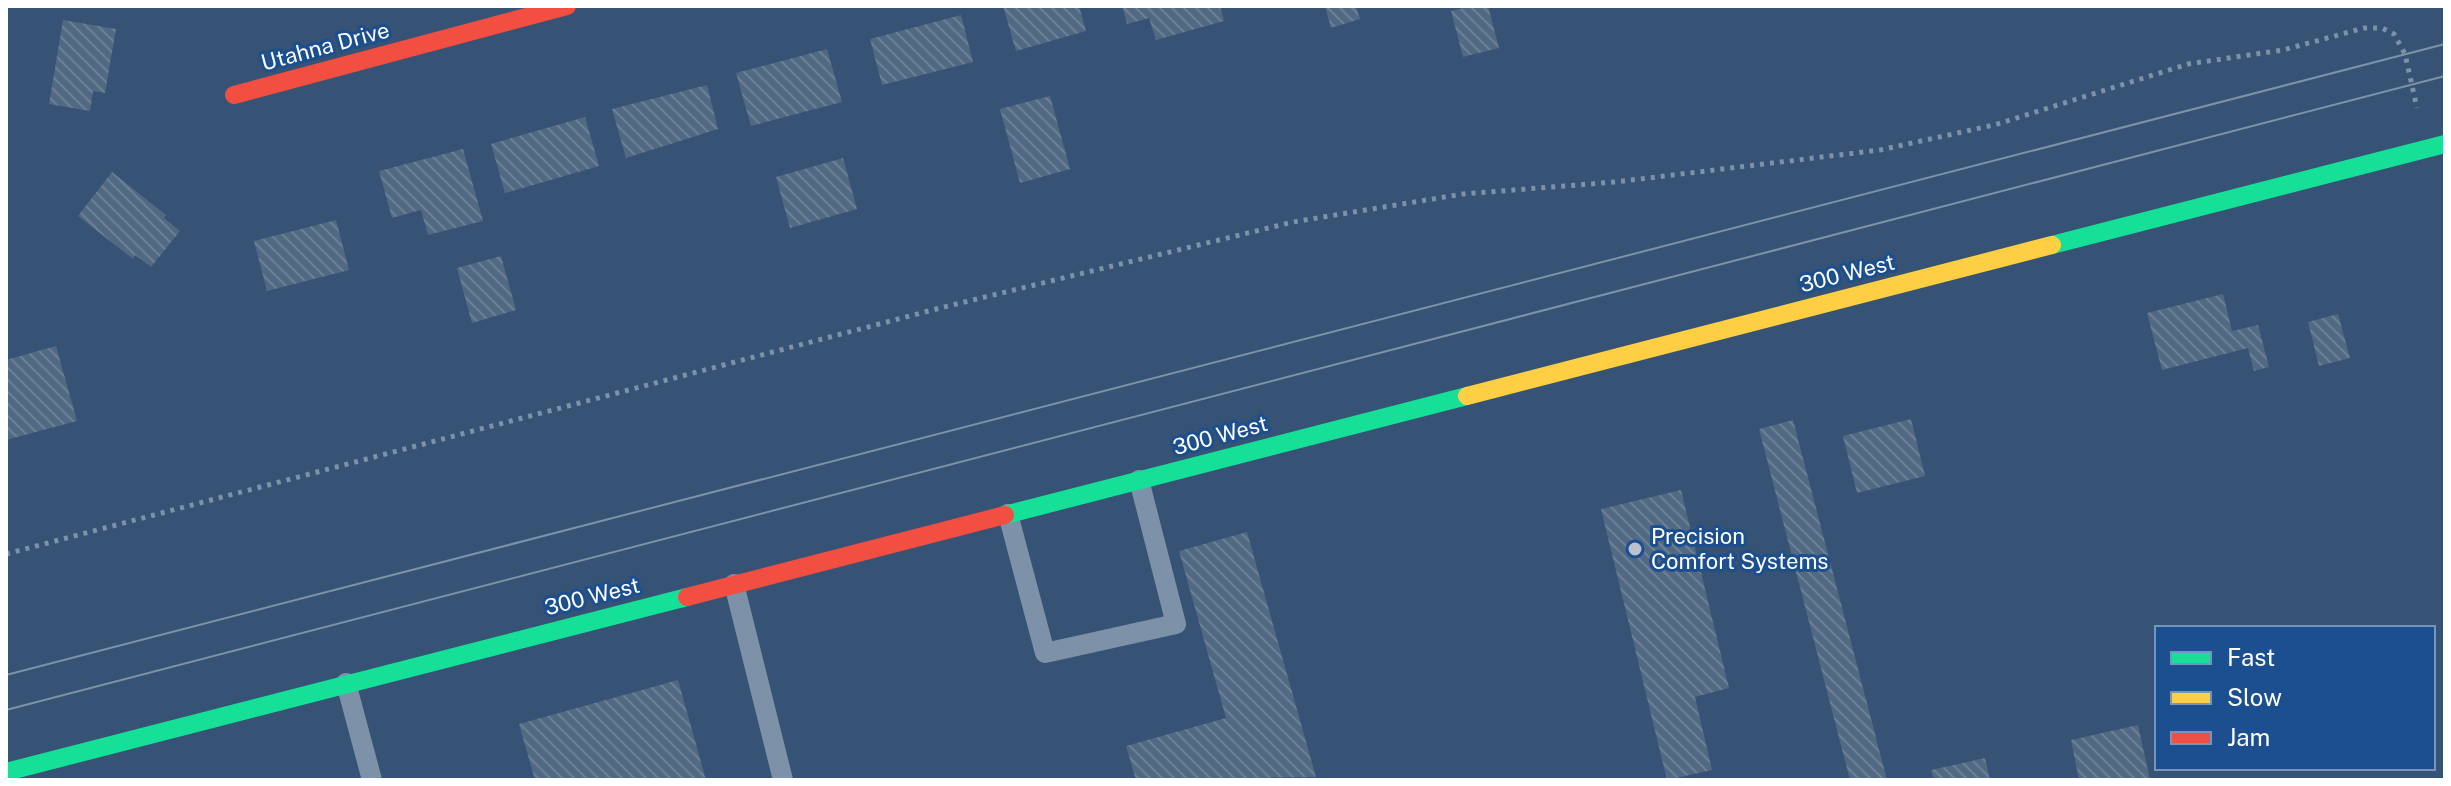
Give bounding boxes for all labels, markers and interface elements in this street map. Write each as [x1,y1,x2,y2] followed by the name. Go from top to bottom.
[258,16,392,76] street label: Utahna Drive
[1797,249,1897,297] street label: 300 West
[1170,410,1270,460] street label: 300 West
[1651,523,1829,574] place label: Precision Comfort Systems
[1626,540,1644,558] marker: Precision Comfort Systems
[542,572,642,620] street label: 300 West
[2155,626,2435,770] legend
[2227,643,2275,671] text: Fast
[2227,683,2282,711] text: Slow
[2227,723,2270,751] text: Jam

